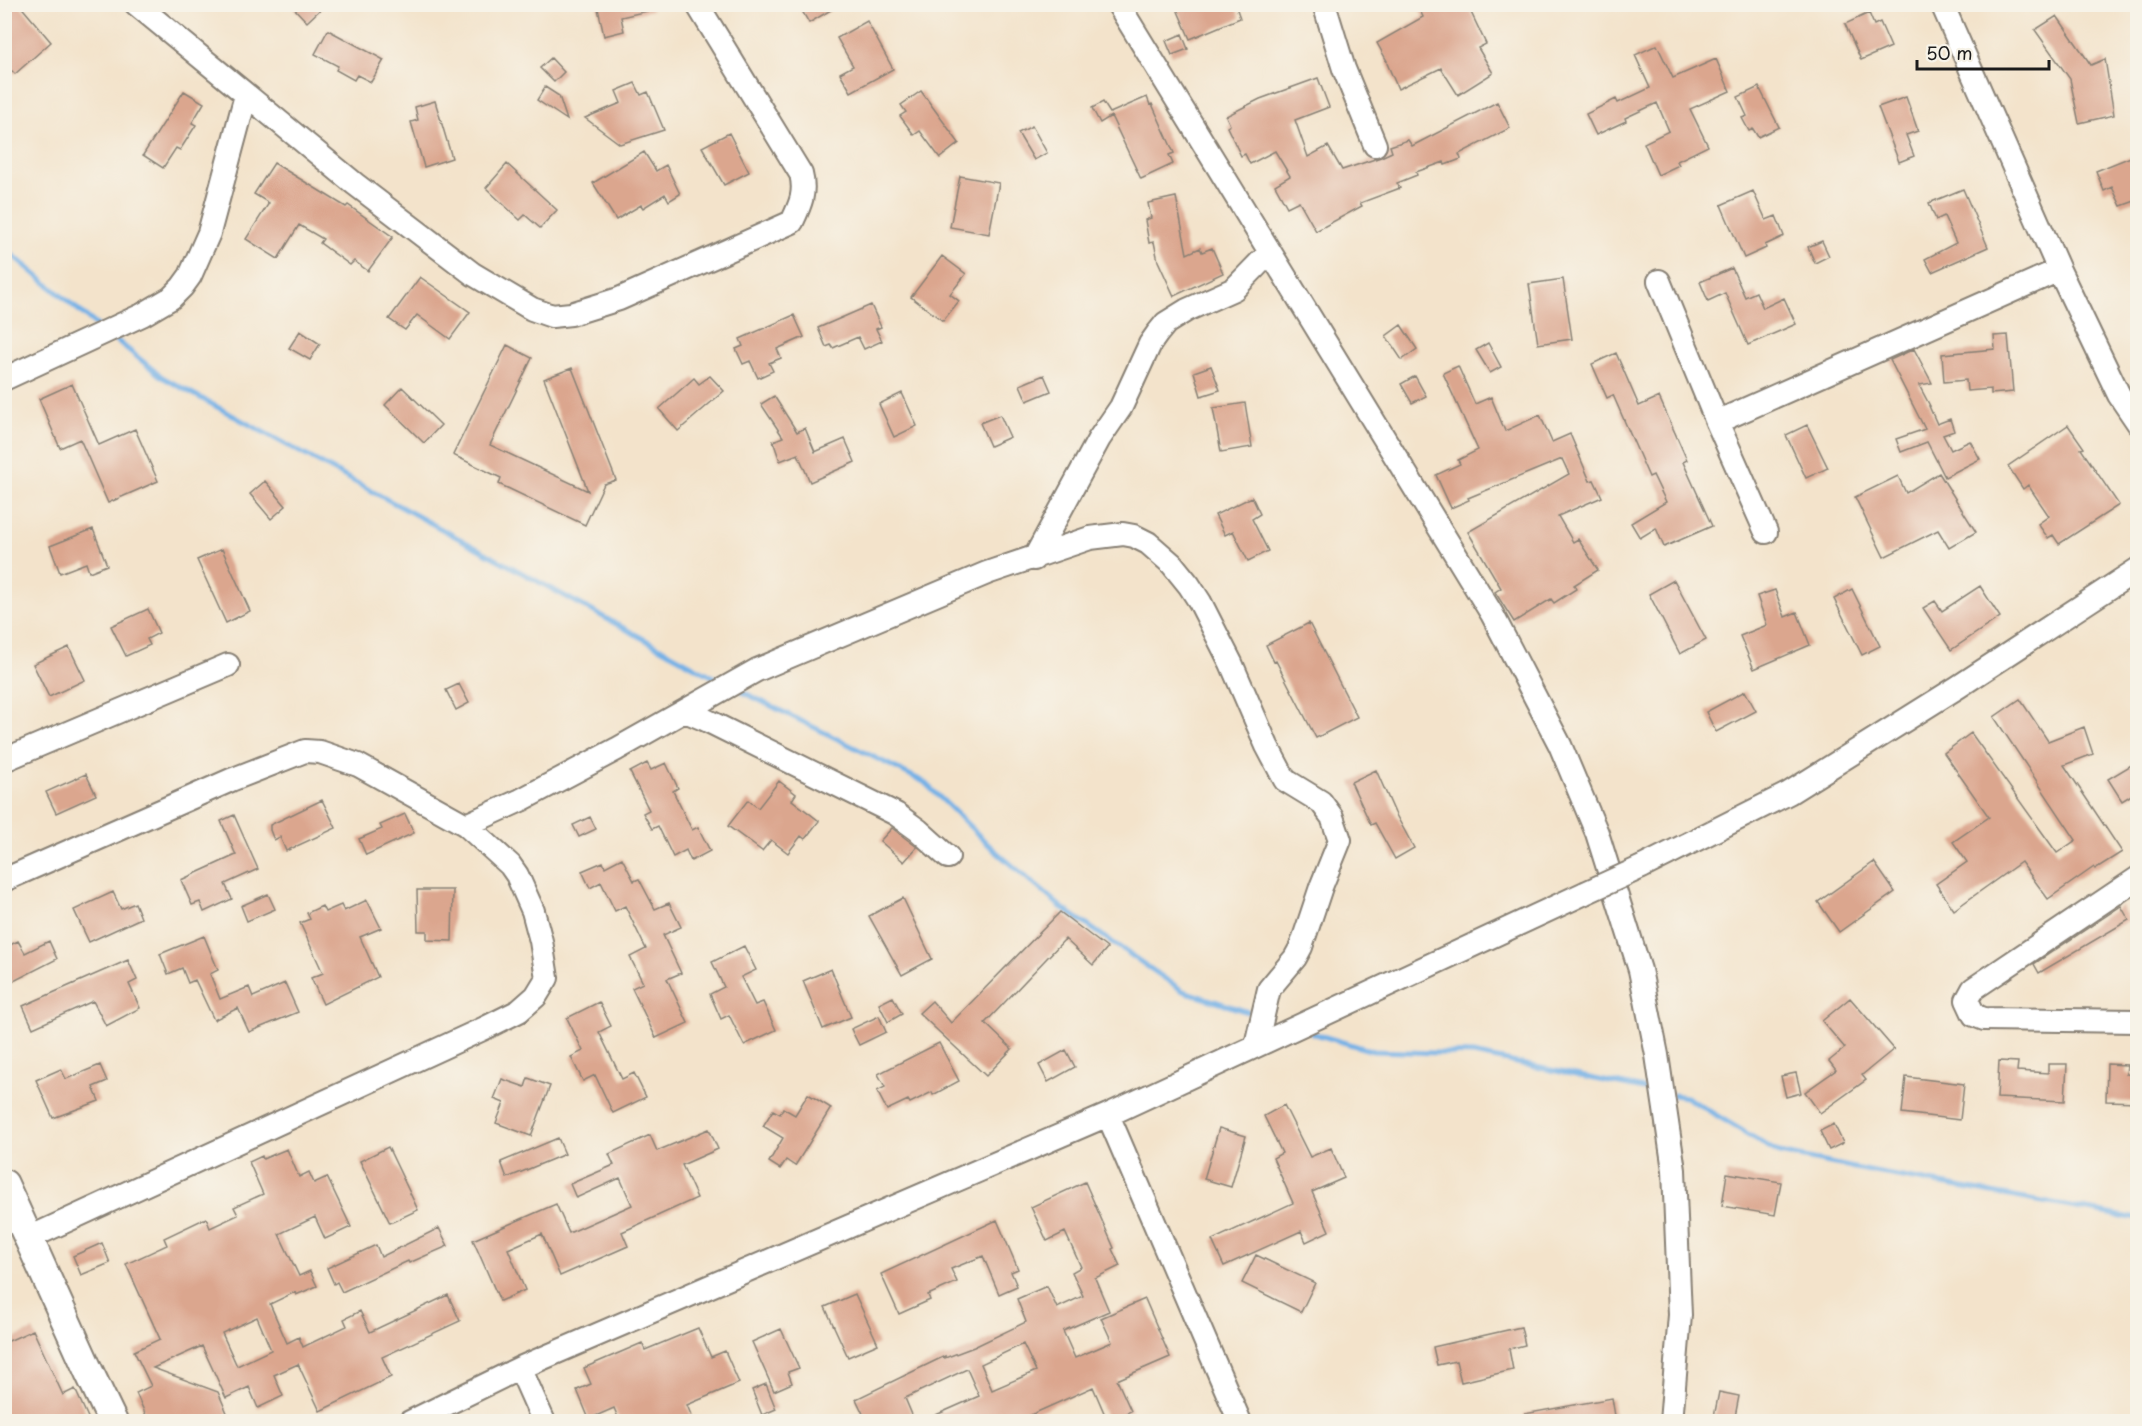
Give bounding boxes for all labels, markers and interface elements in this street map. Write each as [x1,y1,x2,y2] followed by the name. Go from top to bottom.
[1917,33,2049,71] scale bar
[1926,39,1973,66] text: 50 m

